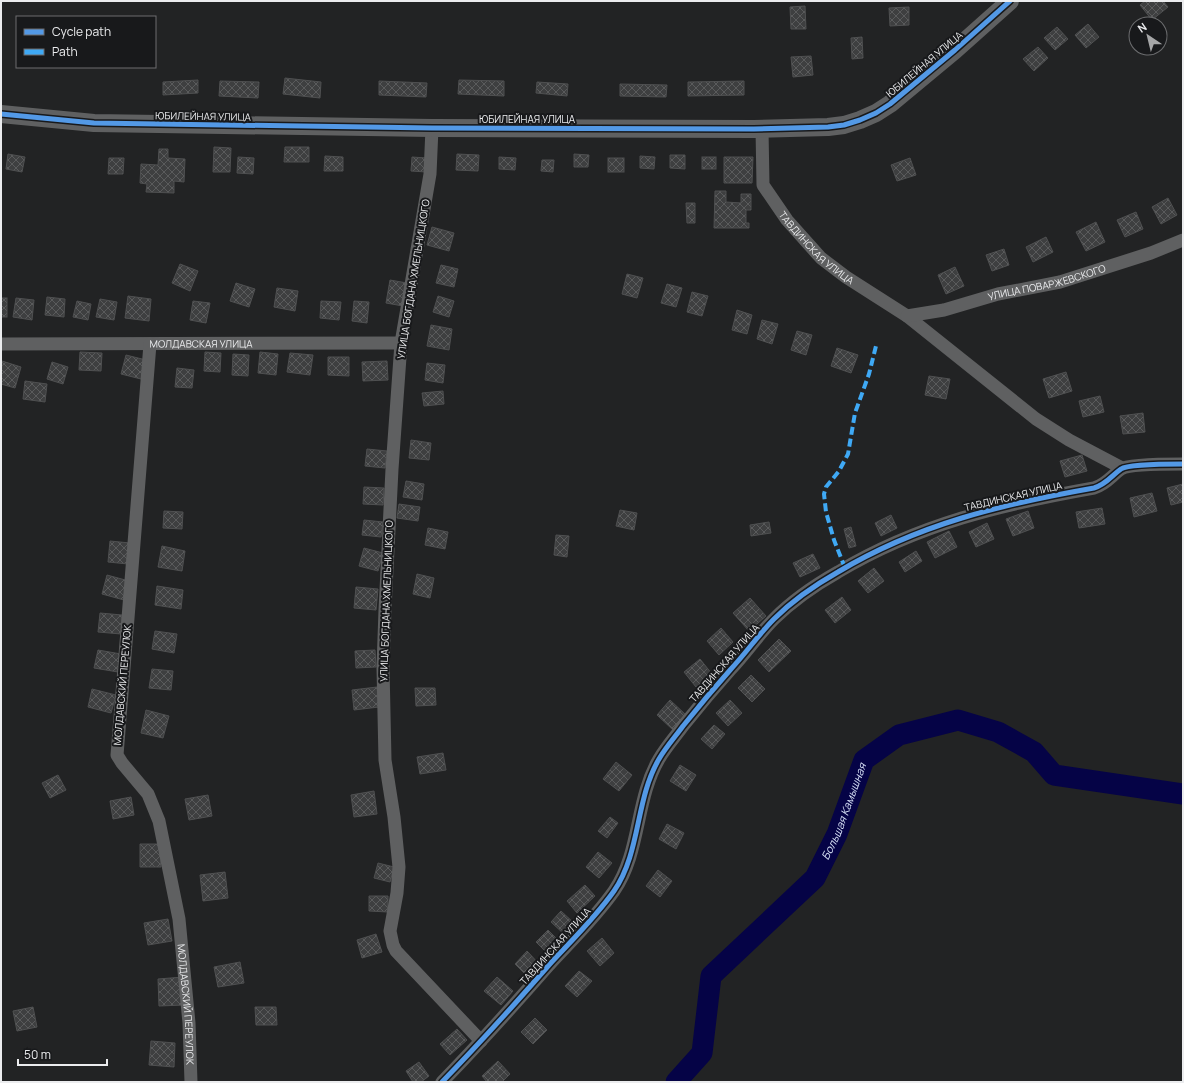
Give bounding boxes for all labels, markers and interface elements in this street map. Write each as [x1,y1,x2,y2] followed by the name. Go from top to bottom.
[16,16,156,68] legend
[1128,16,1168,56] north arrow
[1134,19,1150,36] text: N
[52,23,111,40] text: Cycle path
[883,27,966,100] street label: ЮБИЛЕЙНАЯ УЛИЦА
[52,43,78,60] text: Path
[155,108,252,124] street label: ЮБИЛЕЙНАЯ УЛИЦА
[479,112,576,126] street label: ЮБИЛЕЙНАЯ УЛИЦА
[393,198,433,360] street label: УЛИЦА БОГДАНА ХМЕЛЬНИЦКОГО
[776,208,857,288] street label: ТАВДИНСКАЯ УЛИЦА
[986,261,1107,304] street label: УЛИЦА ПОВАРЖЕВСКОГО
[149,336,253,351] street label: МОЛДАВСКАЯ УЛИЦА
[963,478,1064,514] street label: ТАВДИНСКАЯ УЛИЦА
[376,520,396,682] street label: УЛИЦА БОГДАНА ХМЕЛЬНИЦКОГО
[686,620,762,705] street label: ТАВДИНСКАЯ УЛИЦА
[110,624,134,746] street label: МОЛДАВСКИЙ ПЕРЕУЛОК
[817,760,870,862] water label: Большая Камышная
[516,904,594,988] street label: ТАВДИНСКАЯ УЛИЦА
[174,943,197,1065] street label: МОЛДАВСКИЙ ПЕРЕУЛОК
[18,1041,107,1067] scale bar
[24,1046,51,1063] text: 50 m

